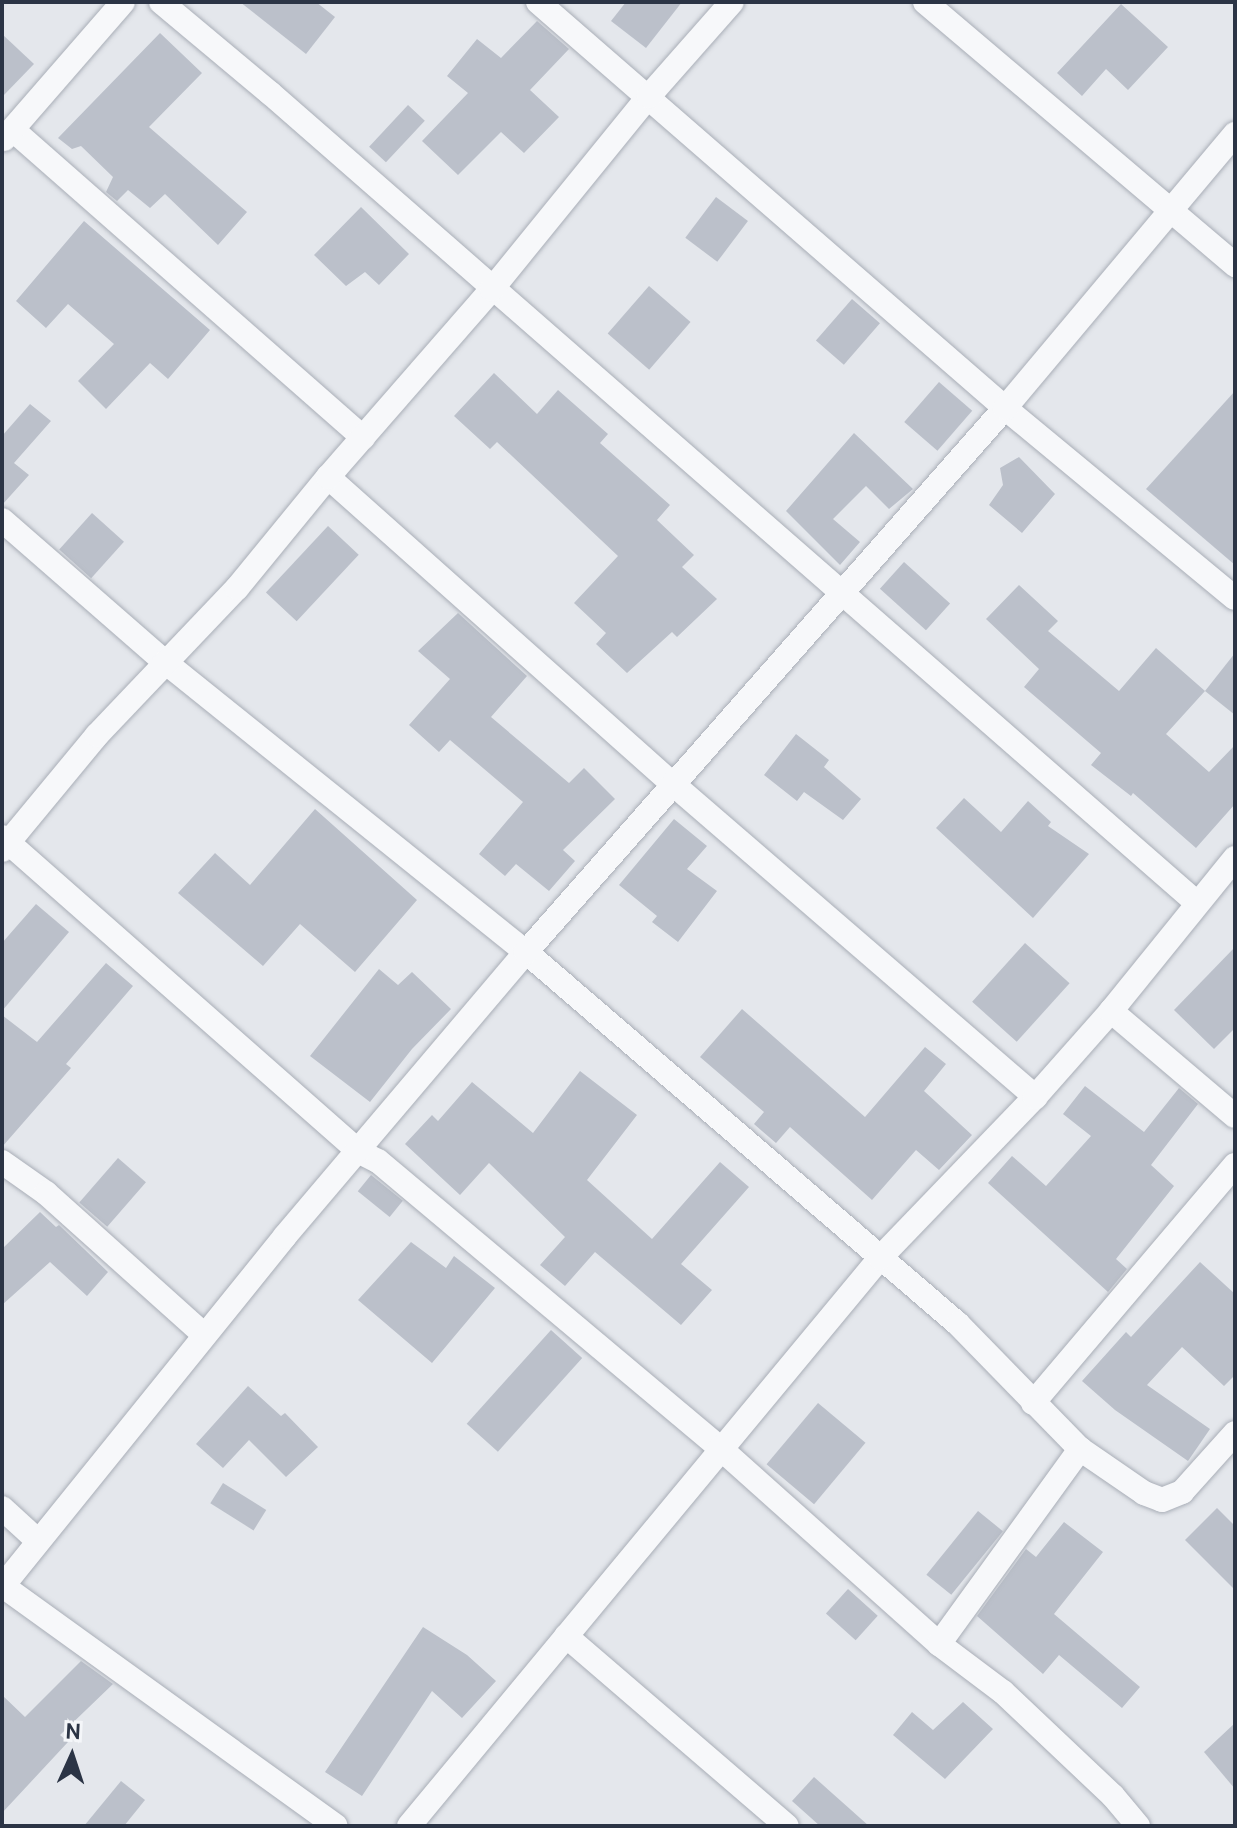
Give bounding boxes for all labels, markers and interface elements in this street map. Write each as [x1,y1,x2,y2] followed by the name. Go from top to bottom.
[32,1716,112,1796] north arrow
[65,1718,82,1745] text: N

